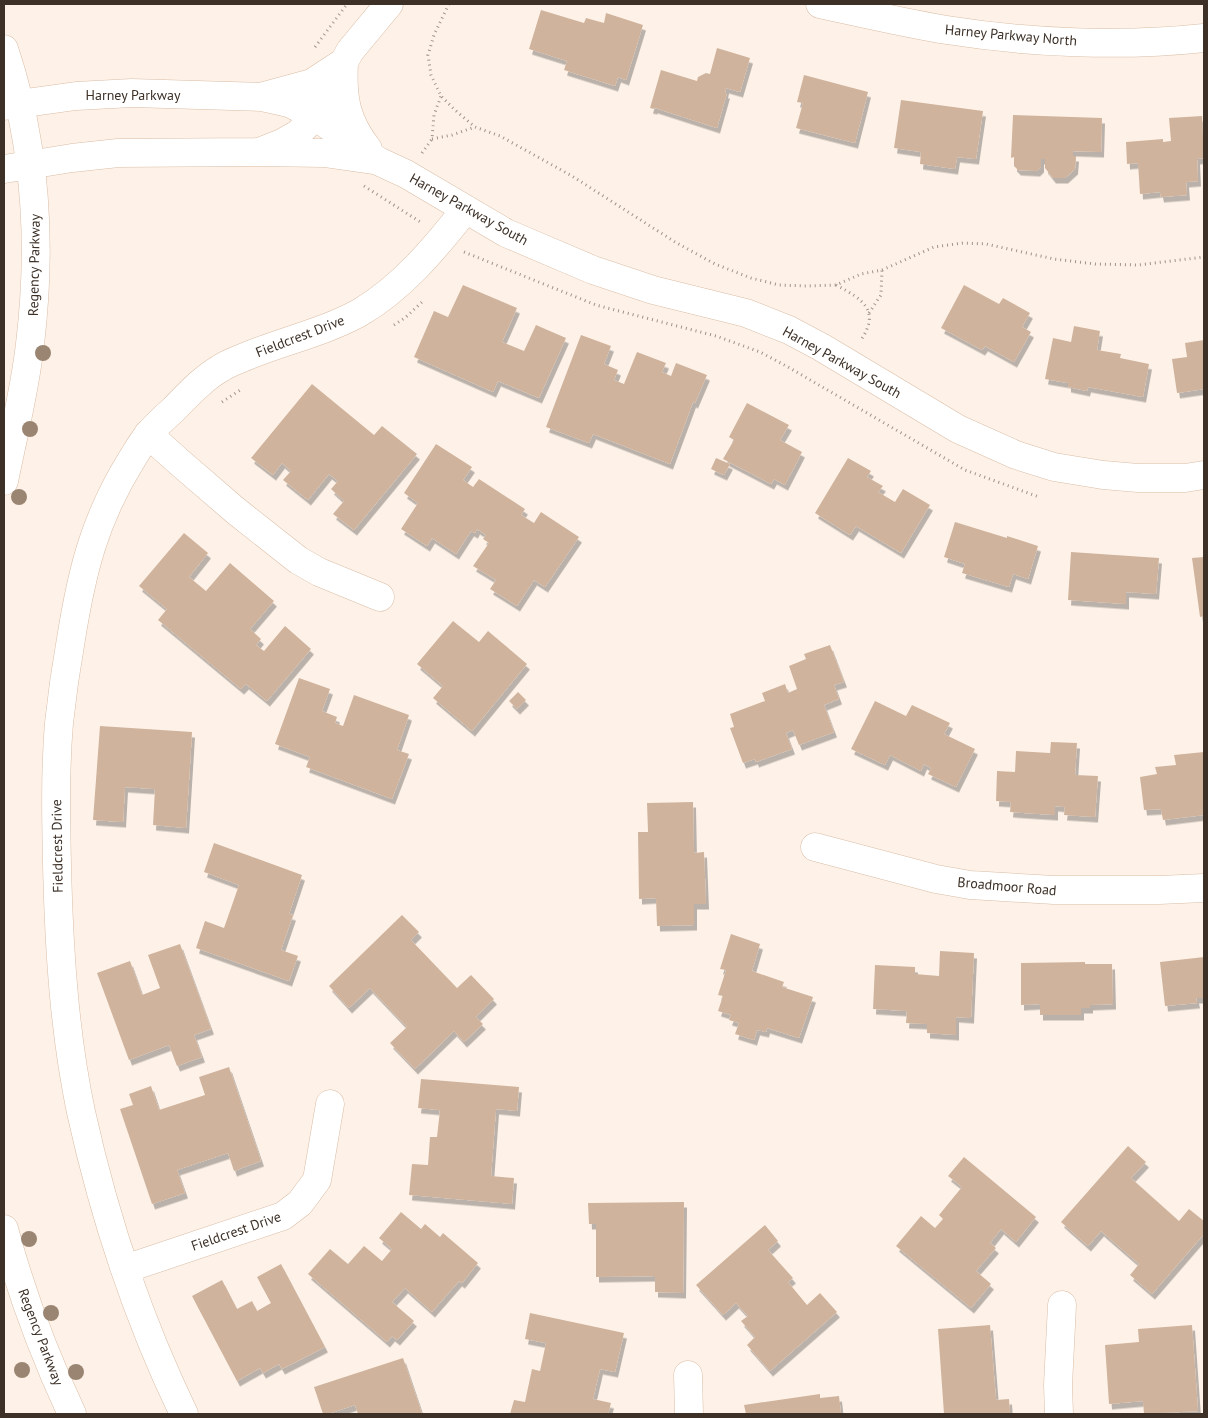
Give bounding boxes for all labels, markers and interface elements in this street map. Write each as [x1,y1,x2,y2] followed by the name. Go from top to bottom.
[944,20,1078,50] street label: Harney Parkway North
[86,86,181,104] street label: Harney Parkway
[406,169,532,249] street label: Harney Parkway South
[24,213,44,316] street label: Regency Parkway
[253,311,347,361] street label: Fieldcrest Drive
[779,322,905,402] street label: Harney Parkway South
[47,799,67,893] street label: Fieldcrest Drive
[957,873,1057,899] street label: Broadmoor Road
[189,1207,283,1255] street label: Fieldcrest Drive
[14,1286,68,1388] street label: Regency Parkway

